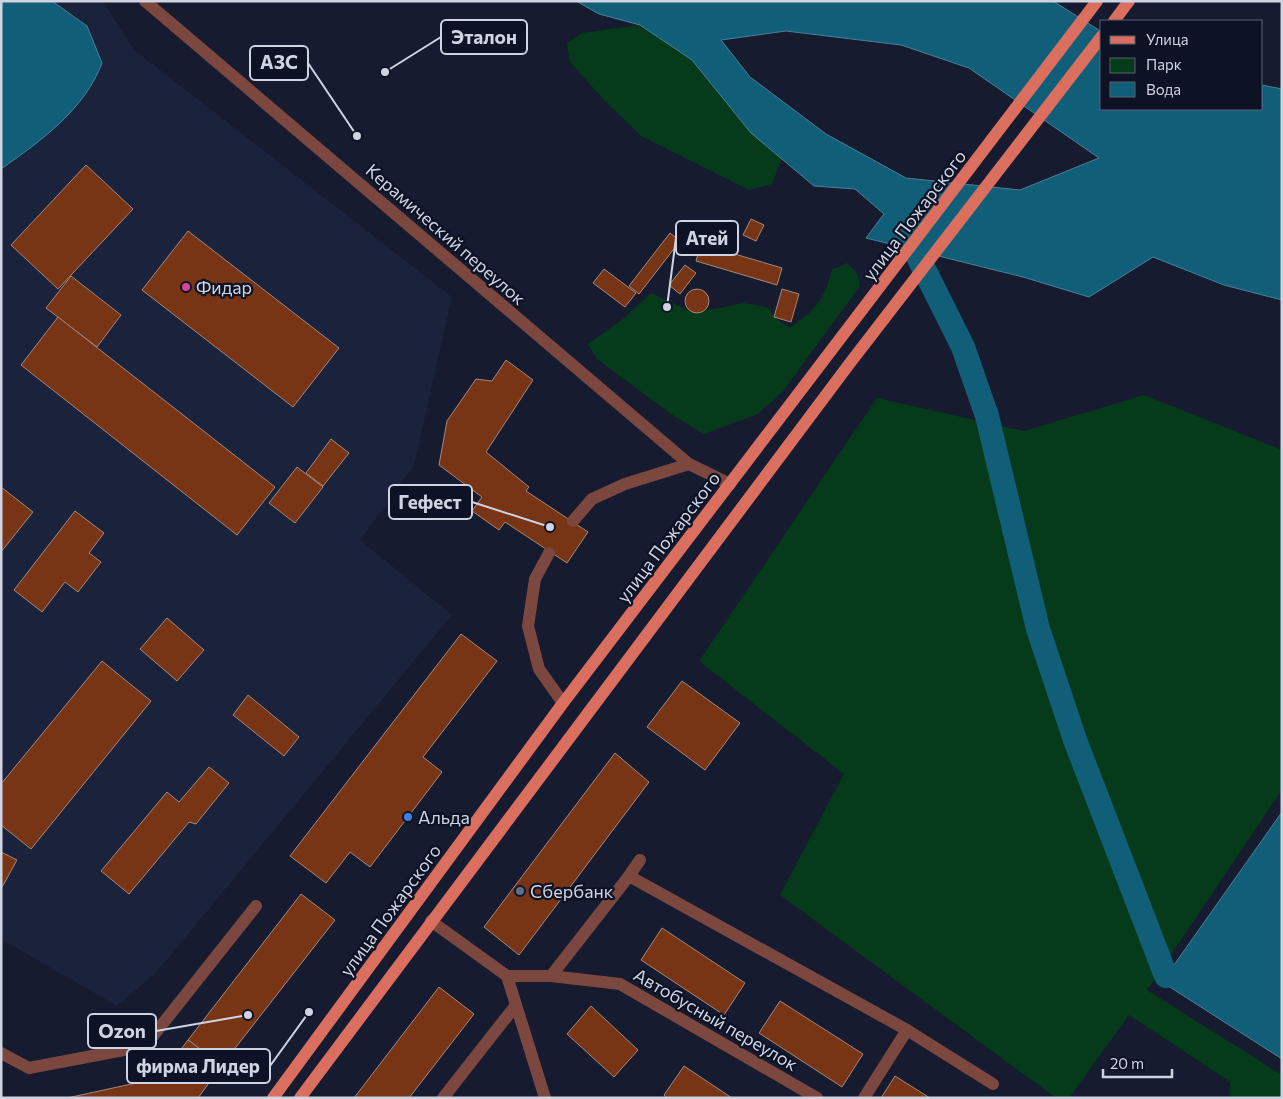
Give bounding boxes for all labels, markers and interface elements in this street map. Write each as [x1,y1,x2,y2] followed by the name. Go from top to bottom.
[441,20,527,54] callout: Эталон
[1100,20,1263,110] legend
[451,25,517,48] text: Эталон
[1146,30,1188,48] text: Улица
[250,46,308,80] callout: АЗС
[260,50,298,73] text: АЗС
[1146,55,1182,73] text: Парк
[1146,80,1181,98] text: Вода
[858,145,970,285] street label: улица Пожарского
[362,159,531,310] street label: Керамический переулок
[676,221,738,255] callout: Атей
[686,226,728,249] text: Атей
[196,276,252,298] place label: Фидар
[180,281,192,293] marker: Фидар
[612,467,724,607] street label: улица Пожарского
[389,485,472,519] callout: Гефест
[398,490,462,513] text: Гефест
[418,806,470,828] place label: Альда
[402,811,414,823] marker: Альда
[335,840,445,980] street label: улица Пожарского
[530,880,614,902] place label: Сбербанк
[514,885,526,897] marker: Сбербанк
[630,963,802,1075] street label: Автобусный переулок
[88,1014,156,1048] callout: Ozon
[98,1019,146,1042] text: Ozon
[1103,1046,1172,1078] scale bar
[127,1049,270,1083] callout: фирма Лидер
[136,1054,260,1077] text: фирма Лидер
[1110,1054,1144,1072] text: 20 m

